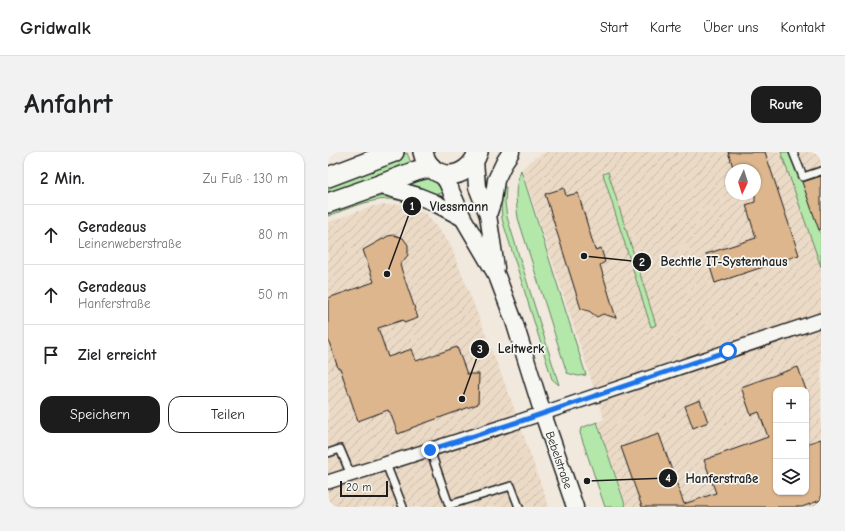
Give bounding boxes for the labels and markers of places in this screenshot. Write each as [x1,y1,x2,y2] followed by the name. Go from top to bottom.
[402,194,497,219] callout: Viessmann
[632,249,795,274] callout: Bechtle IT-Systemhaus
[470,336,552,361] callout: Leitwerk
[658,466,766,491] callout: Hanferstraße

